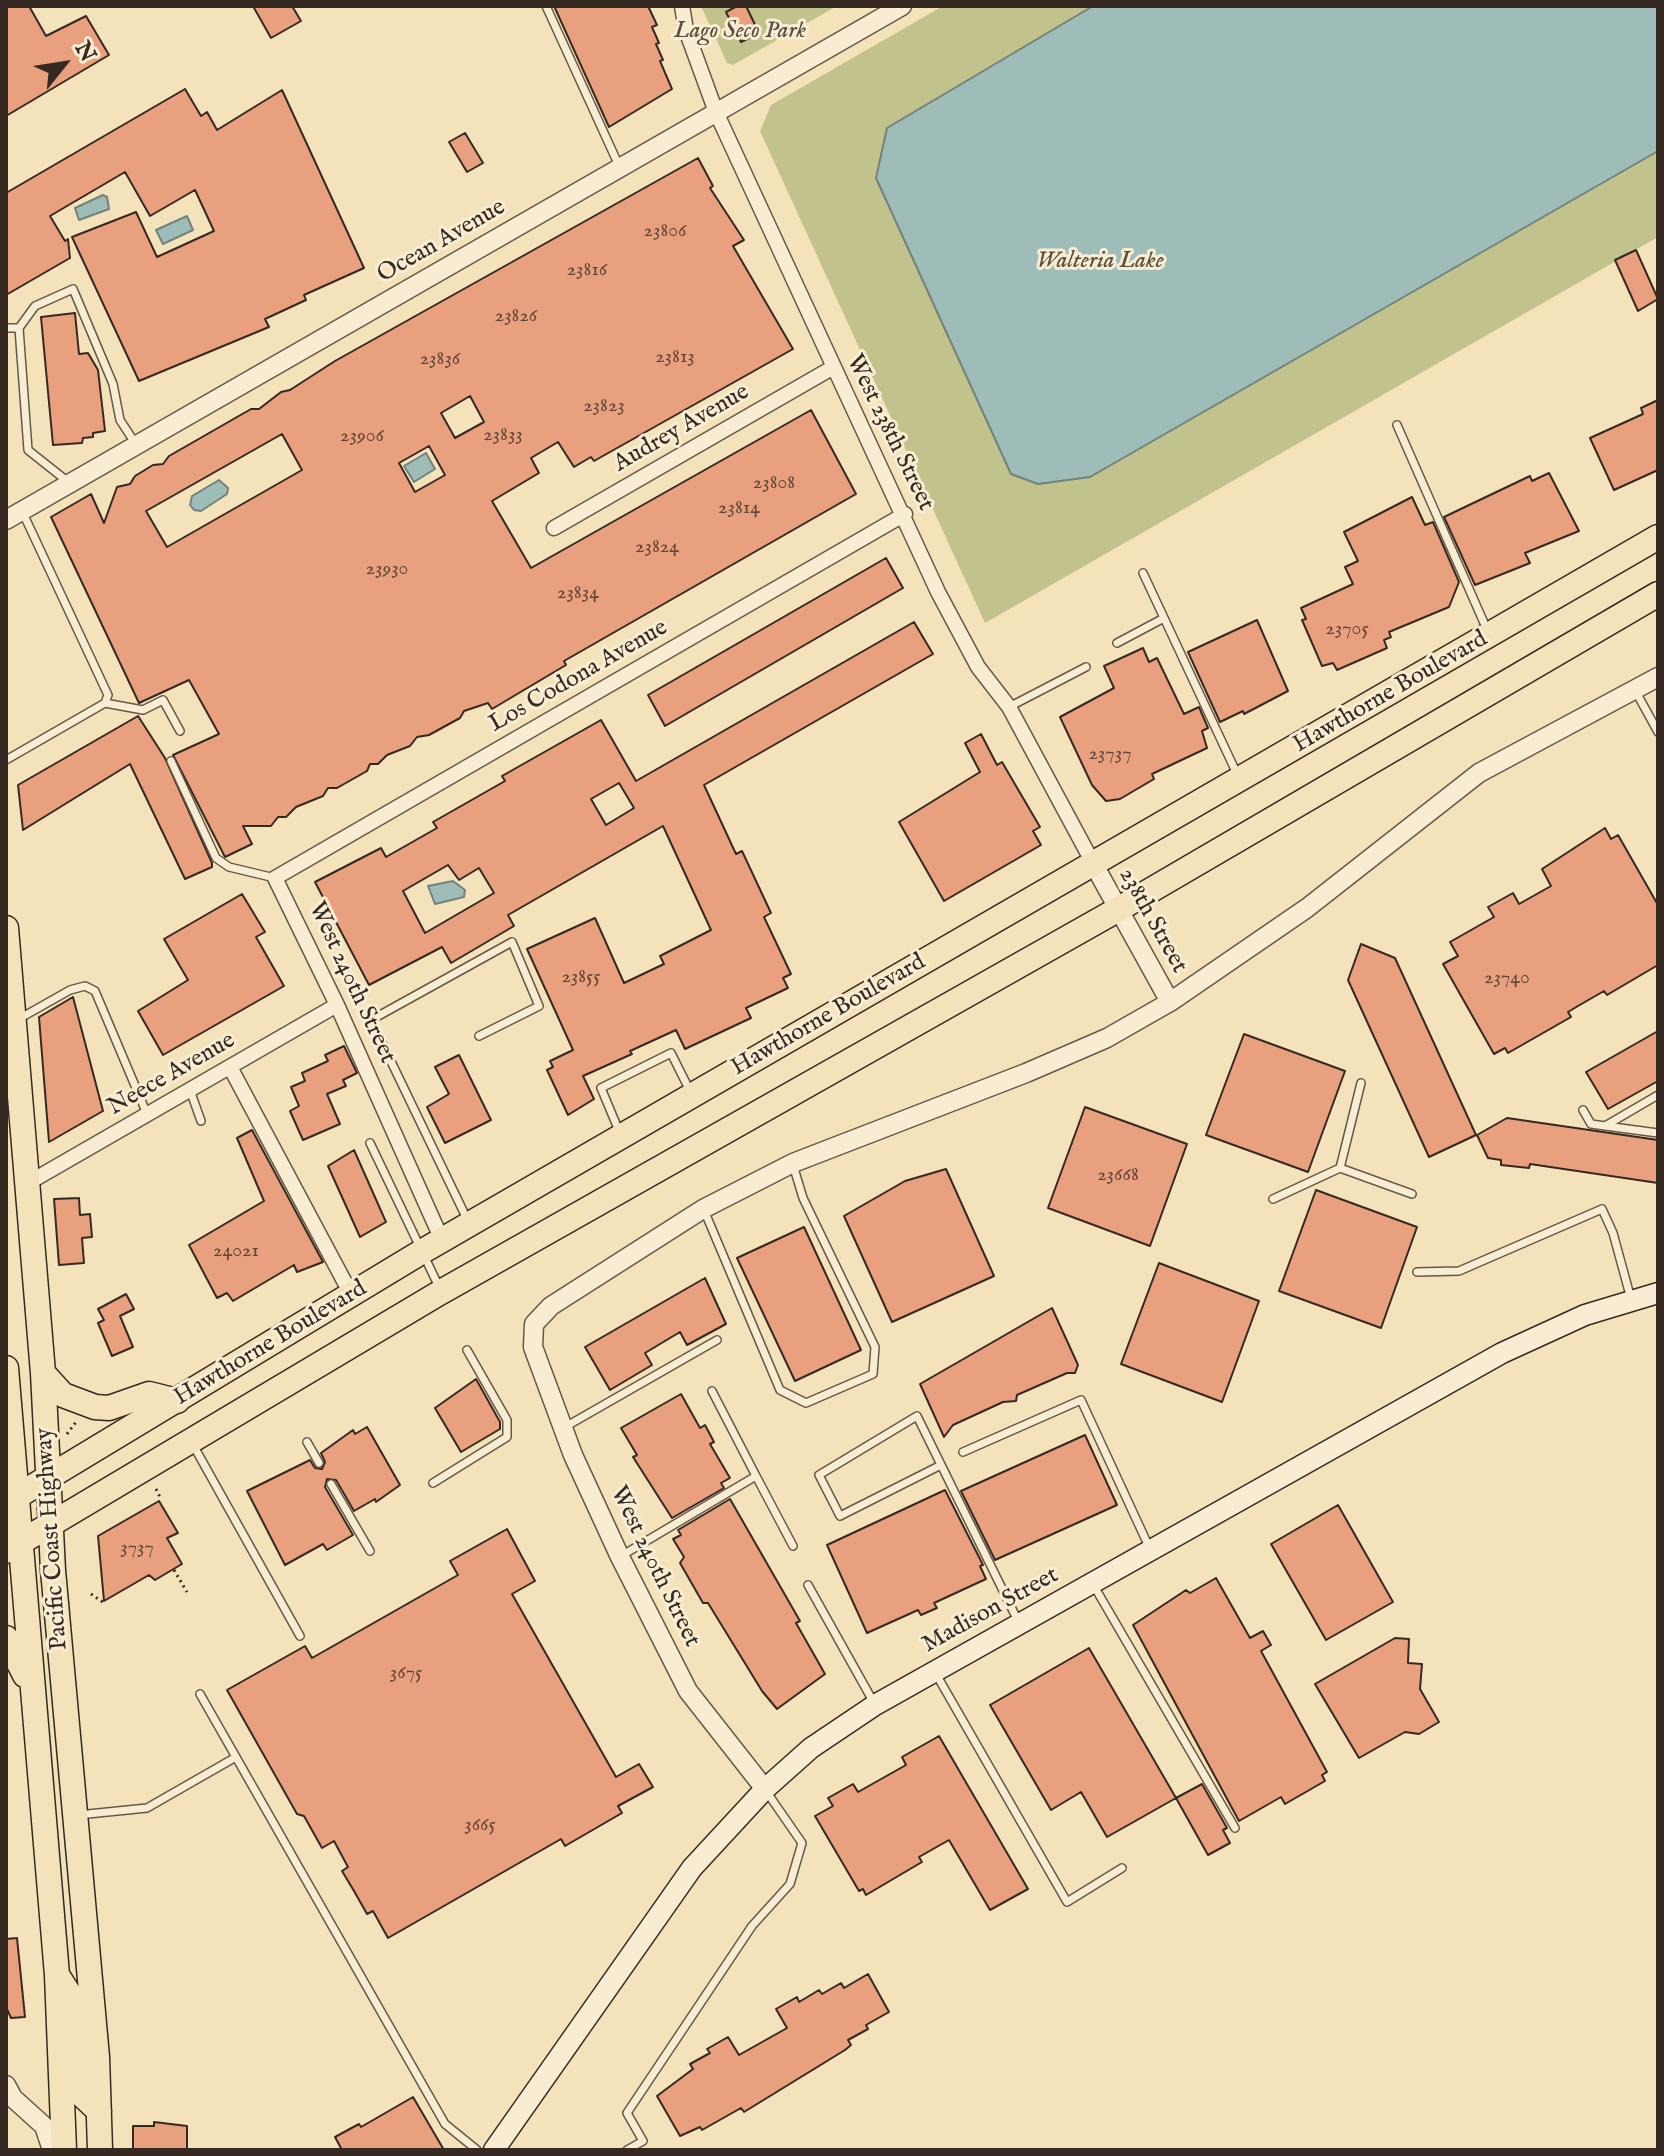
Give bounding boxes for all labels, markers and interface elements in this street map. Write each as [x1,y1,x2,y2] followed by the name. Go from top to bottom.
[674,18,806,46] park label: Lago Seco Park
[24,24,104,104] north arrow
[68,37,102,67] text: N
[373,194,511,290] street label: Ocean Avenue
[644,220,686,244] house number: 23806
[1036,248,1164,276] park label: Walteria Lake
[567,259,607,283] house number: 23816
[495,305,537,329] house number: 23826
[655,346,695,370] house number: 23813
[420,348,460,372] house number: 23836
[839,350,939,516] street label: West 238th Street
[609,379,755,479] street label: Audrey Avenue
[583,395,625,419] house number: 23823
[483,424,523,448] house number: 23833
[340,425,384,449] house number: 23906
[753,472,795,496] house number: 23808
[718,497,760,521] house number: 23814
[635,536,679,560] house number: 23824
[366,558,408,582] house number: 23930
[557,582,599,606] house number: 23834
[485,614,673,740] street label: Los Codona Avenue
[1325,618,1369,642] house number: 23705
[1289,626,1493,760] street label: Hawthorne Boulevard
[1088,743,1132,767] house number: 23737
[1111,864,1193,978] street label: 238th Street
[301,897,401,1069] street label: West 240th Street
[727,949,931,1083] street label: Hawthorne Boulevard
[561,966,601,990] house number: 23855
[1484,967,1530,991] house number: 23740
[103,1027,241,1123] street label: Neece Avenue
[1097,1164,1139,1188] house number: 23668
[213,1240,259,1264] house number: 24021
[170,1275,372,1413] street label: Hawthorne Boulevard
[31,1427,75,1651] street label: Pacific Coast Highway
[603,1482,705,1652] street label: West 240th Street
[120,1537,154,1561] house number: 3737
[918,1562,1064,1660] street label: Madison Street
[390,1662,422,1686] house number: 3675
[464,1814,496,1838] house number: 3665

